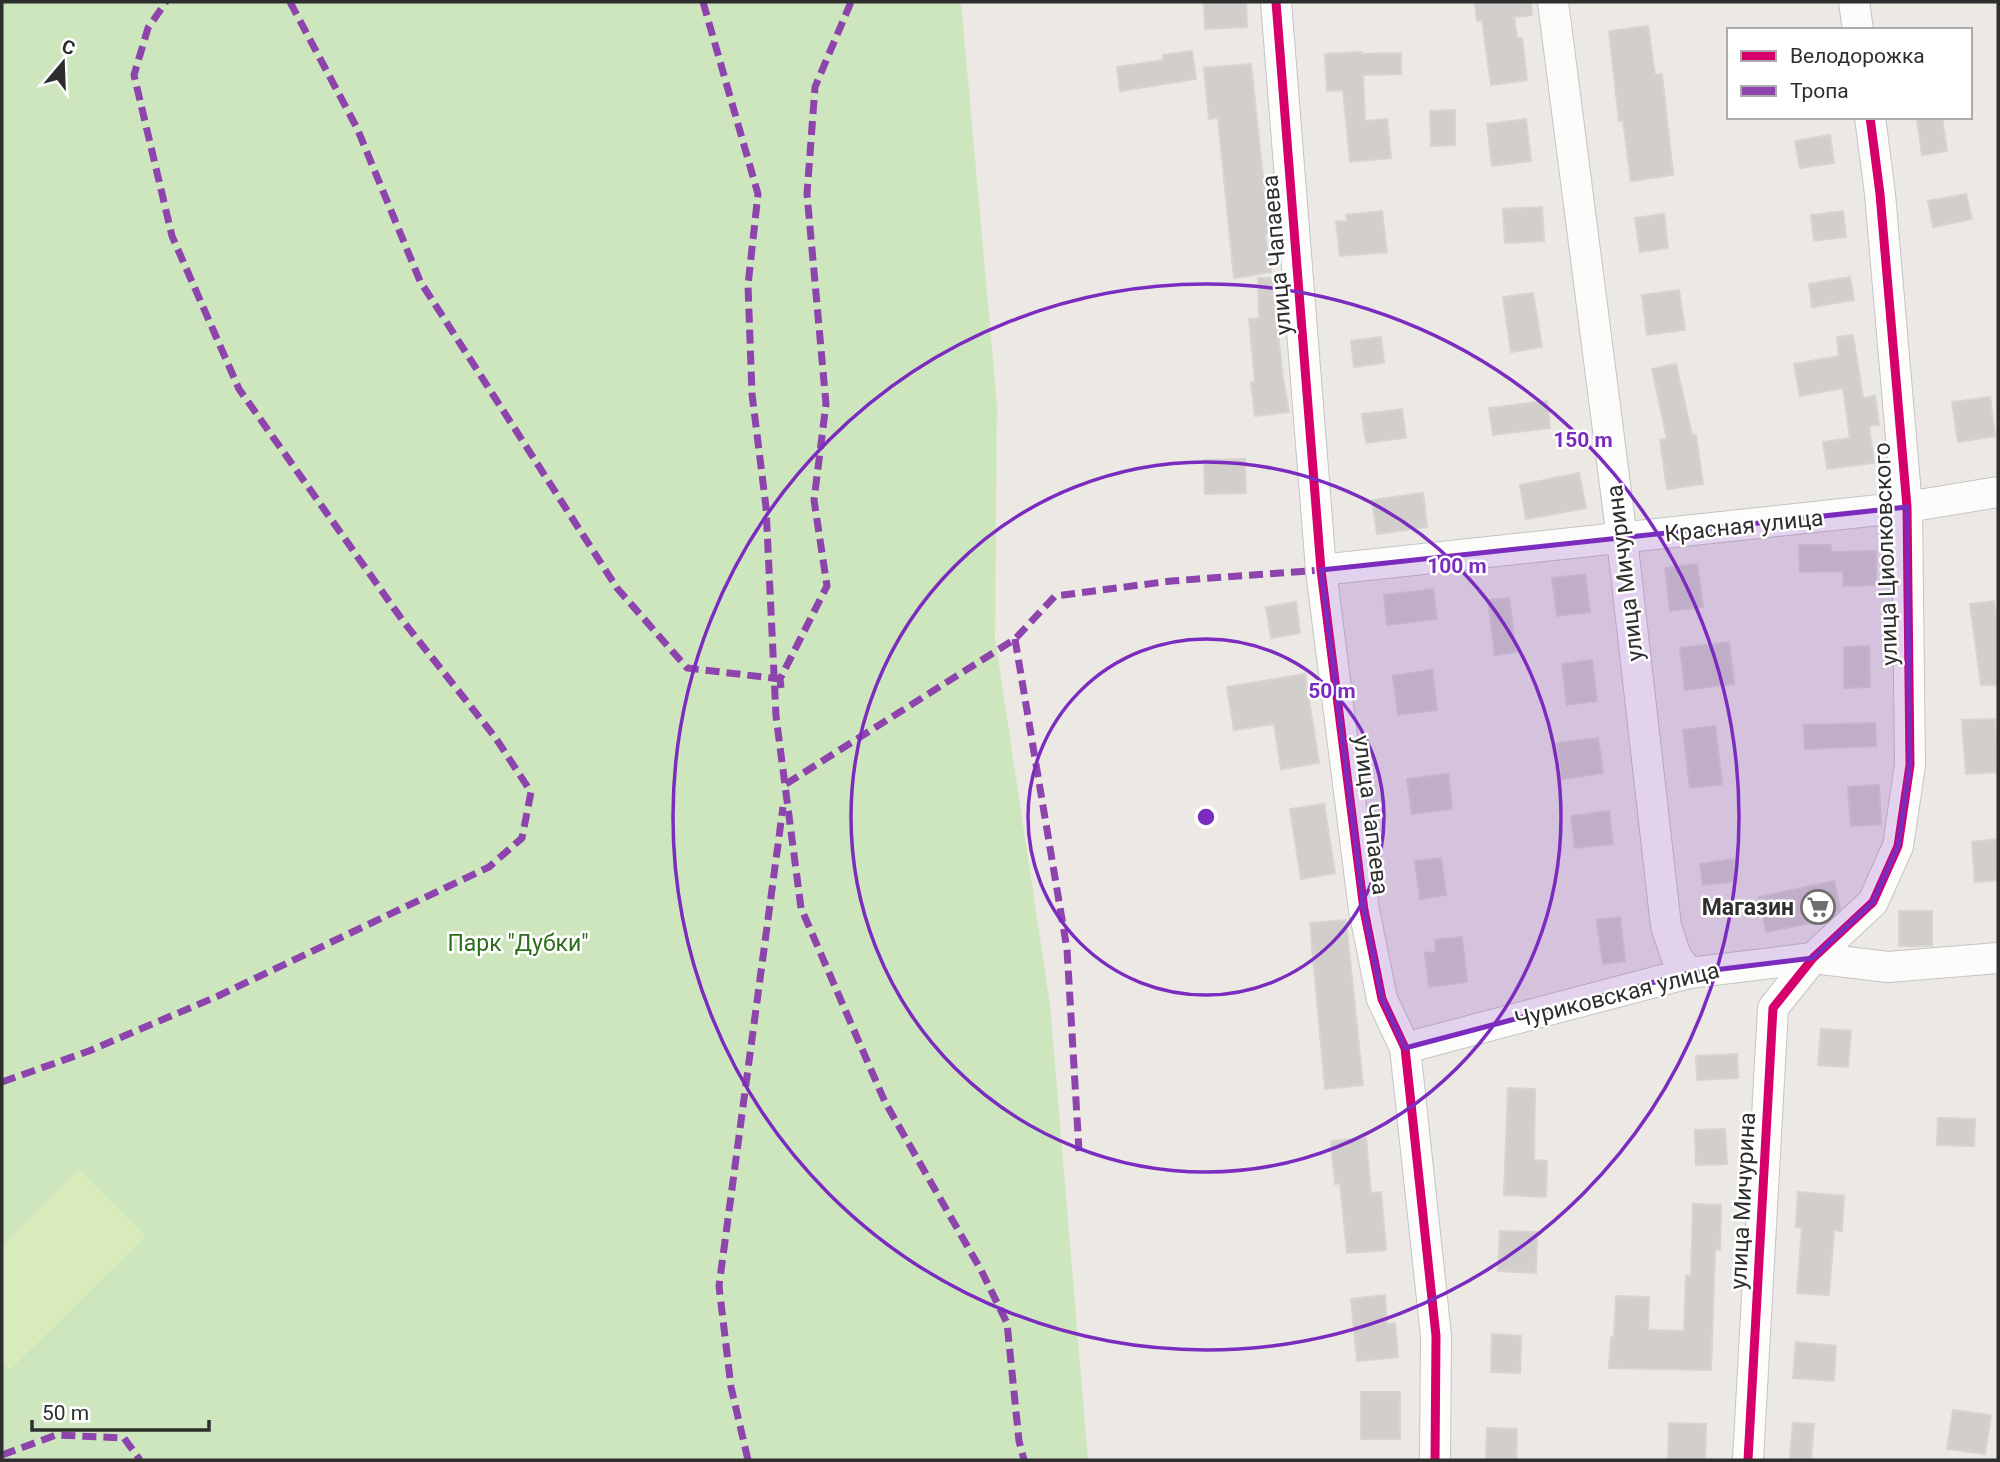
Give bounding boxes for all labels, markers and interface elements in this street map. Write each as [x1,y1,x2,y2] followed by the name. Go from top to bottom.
[28,28,98,98] north arrow
[1727,28,1972,119] legend
[59,35,78,60] text: С
[1790,44,1925,68] text: Велодорожка
[1790,79,1849,103] text: Тропа
[1257,174,1297,336] street label: улица Чапаева
[1553,428,1613,452] text: 150 m
[1869,442,1903,666] street label: улица Циолковского
[1601,483,1649,663] street label: улица Мичурина
[1663,504,1825,548] street label: Красная улица
[1427,554,1487,578] text: 100 m
[1308,679,1356,703] text: 50 m
[1348,734,1394,896] street label: улица Чапаева
[1194,805,1218,829] centre of rings
[1799,888,1837,926] supermarket icon: Магазин
[1702,894,1794,921] place label: Магазин
[447,930,589,957] park label: Парк "Дубки"
[1512,957,1722,1033] street label: Чуриковская улица
[1725,1112,1761,1290] street label: улица Мичурина
[32,1388,208,1432] scale bar
[42,1401,89,1425] text: 50 m

